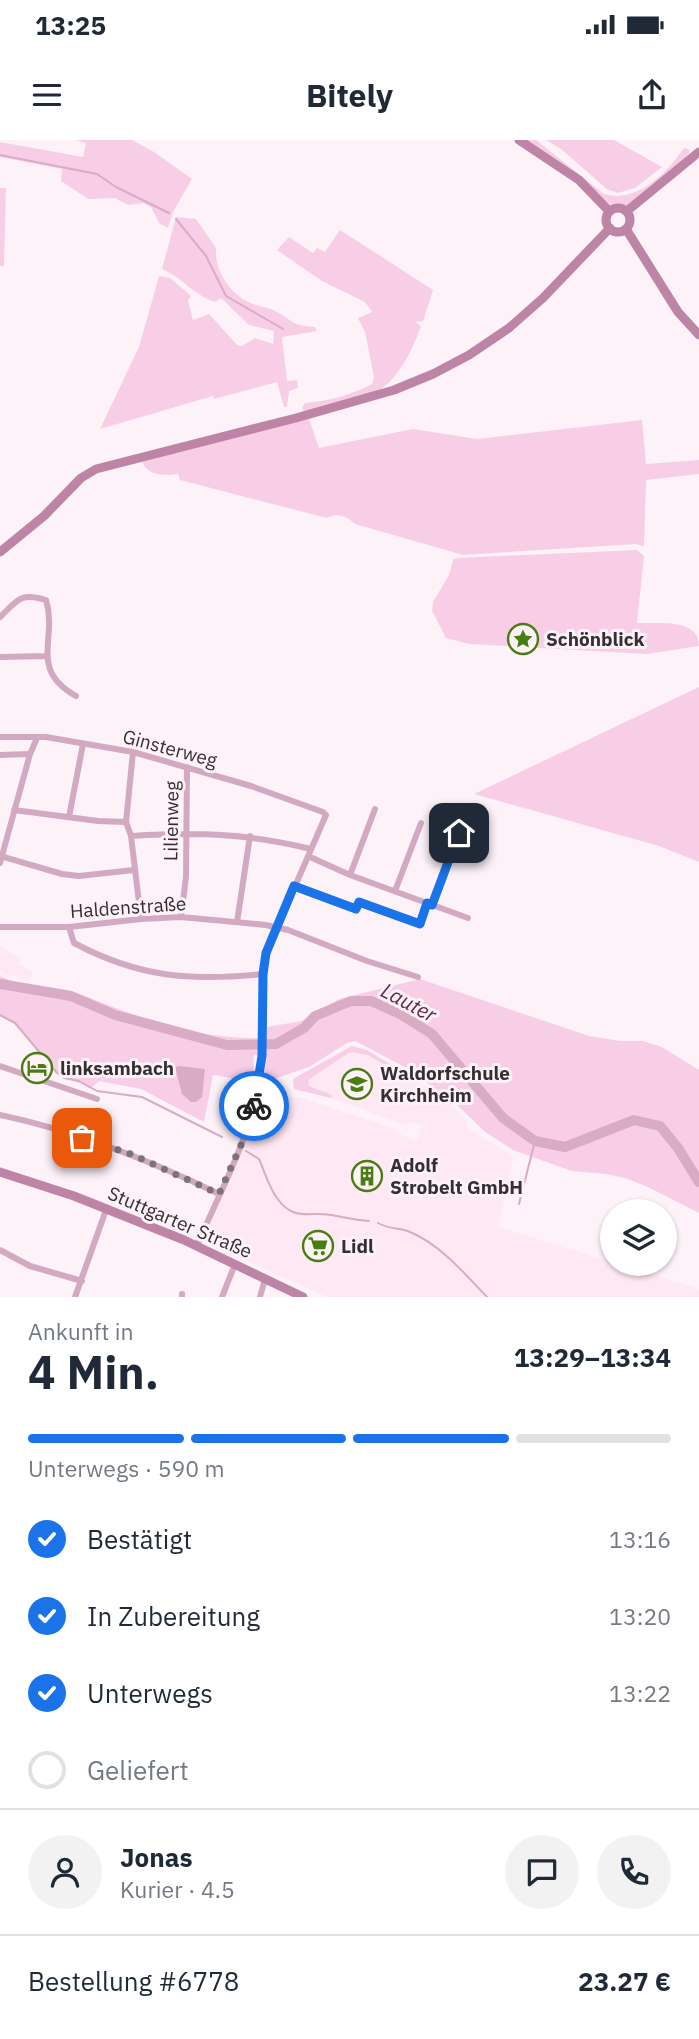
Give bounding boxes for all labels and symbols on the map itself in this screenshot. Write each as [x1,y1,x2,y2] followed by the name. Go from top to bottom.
[506,622,540,656] place icon: Schönblick
[546,627,645,651] place label: Schönblick
[120,724,220,772] street label: Ginsterweg
[158,781,184,861] street label: Lilienweg
[429,803,489,863] pin
[69,891,187,923] street label: Haldenstraße
[376,976,443,1029] water label: Lauter
[20,1051,54,1085] hotel icon: linksambach
[60,1056,174,1080] place label: linksambach
[380,1061,510,1107] place label: Waldorfschule Kirchheim
[340,1067,374,1101] school or university icon: Waldorfschule Kirchheim
[219,1071,289,1141] courier
[52,1108,112,1168] pin
[390,1153,523,1199] place label: Adolf Strobelt GmbH
[350,1159,384,1193] building icon: Adolf Strobelt GmbH
[104,1181,256,1263] street label: Stuttgarter Straße
[301,1229,335,1263] supermarket icon: Lidl
[341,1234,374,1258] place label: Lidl

